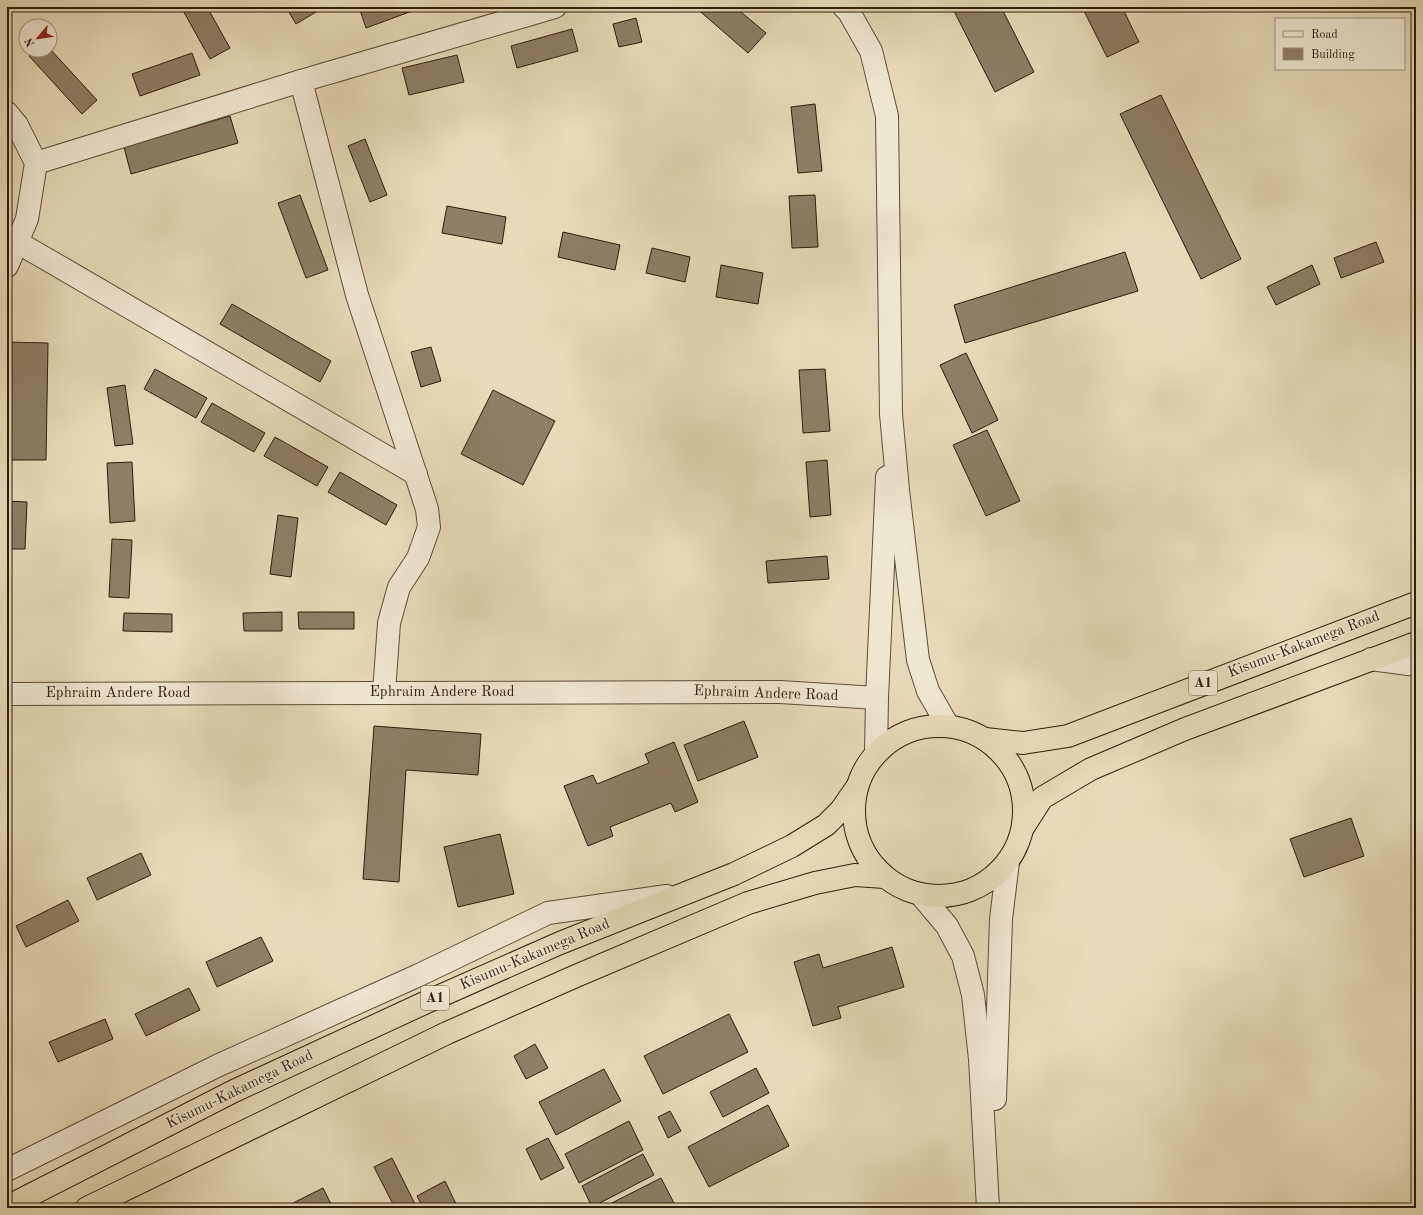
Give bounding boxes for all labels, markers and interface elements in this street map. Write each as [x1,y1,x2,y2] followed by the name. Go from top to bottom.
[18,18,58,58] north arrow
[1275,18,1405,70] legend
[1311,29,1338,41] text: Road
[23,35,37,48] text: N
[1311,49,1355,61] text: Building
[1226,609,1382,681] street label: Kisumu-Kakamega Road
[1189,671,1217,695] road number: A1
[693,684,839,704] street label: Ephraim Andere Road
[370,685,515,700] street label: Ephraim Andere Road
[46,686,191,701] street label: Ephraim Andere Road
[458,917,612,993] street label: Kisumu-Kakamega Road
[421,986,449,1010] road number: A1
[164,1048,316,1132] street label: Kisumu-Kakamega Road

